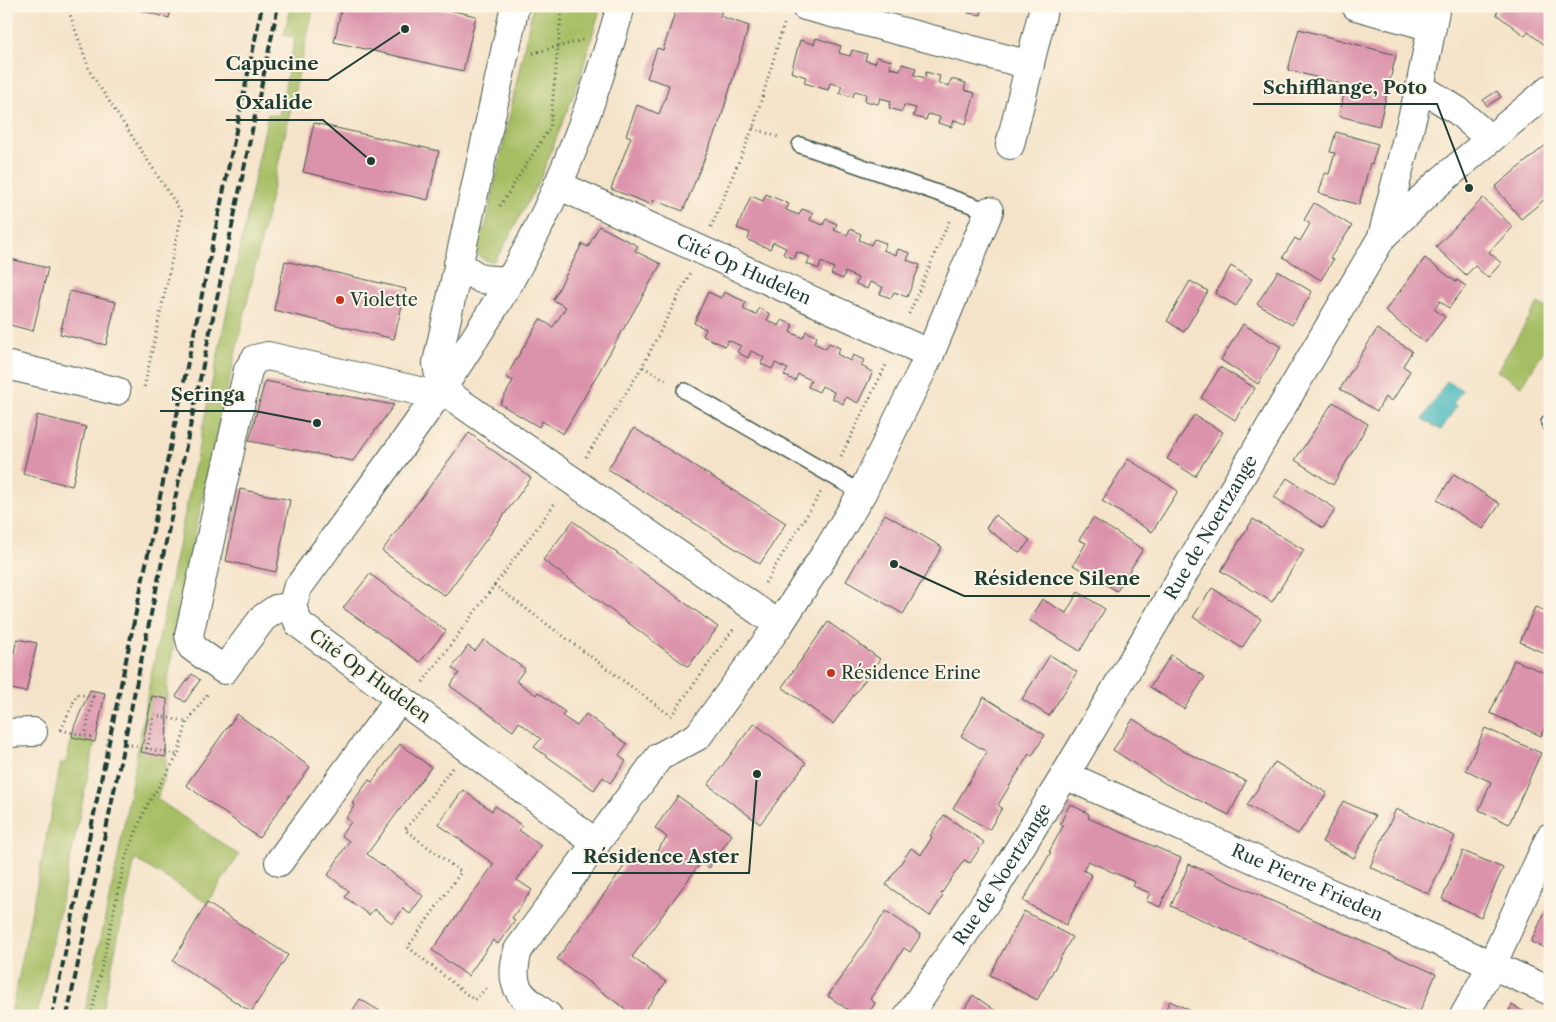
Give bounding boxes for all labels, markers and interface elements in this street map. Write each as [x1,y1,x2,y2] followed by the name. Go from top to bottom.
[215,46,328,80] callout: Capucine
[225,52,319,75] text: Capucine
[1253,70,1437,104] callout: Schifflange, Poto
[1263,76,1427,99] text: Schifflange, Poto
[226,86,323,120] callout: Oxalide
[235,91,313,114] text: Oxalide
[673,229,815,310] street label: Cité Op Hudelen
[349,289,418,311] place label: Violette
[334,294,346,306] marker: Violette
[160,377,255,411] callout: Seringa
[171,383,246,406] text: Seringa
[1160,451,1262,604] street label: Rue de Noertzange
[964,562,1150,596] callout: Résidence Silene
[974,567,1140,590] text: Résidence Silene
[305,624,435,728] street label: Cité Op Hudelen
[841,662,981,684] place label: Résidence Erine
[825,667,837,679] marker: Résidence Erine
[949,800,1056,950] street label: Rue de Noertzange
[572,839,749,873] callout: Résidence Aster
[1228,839,1386,926] street label: Rue Pierre Frieden
[583,845,740,868] text: Résidence Aster

